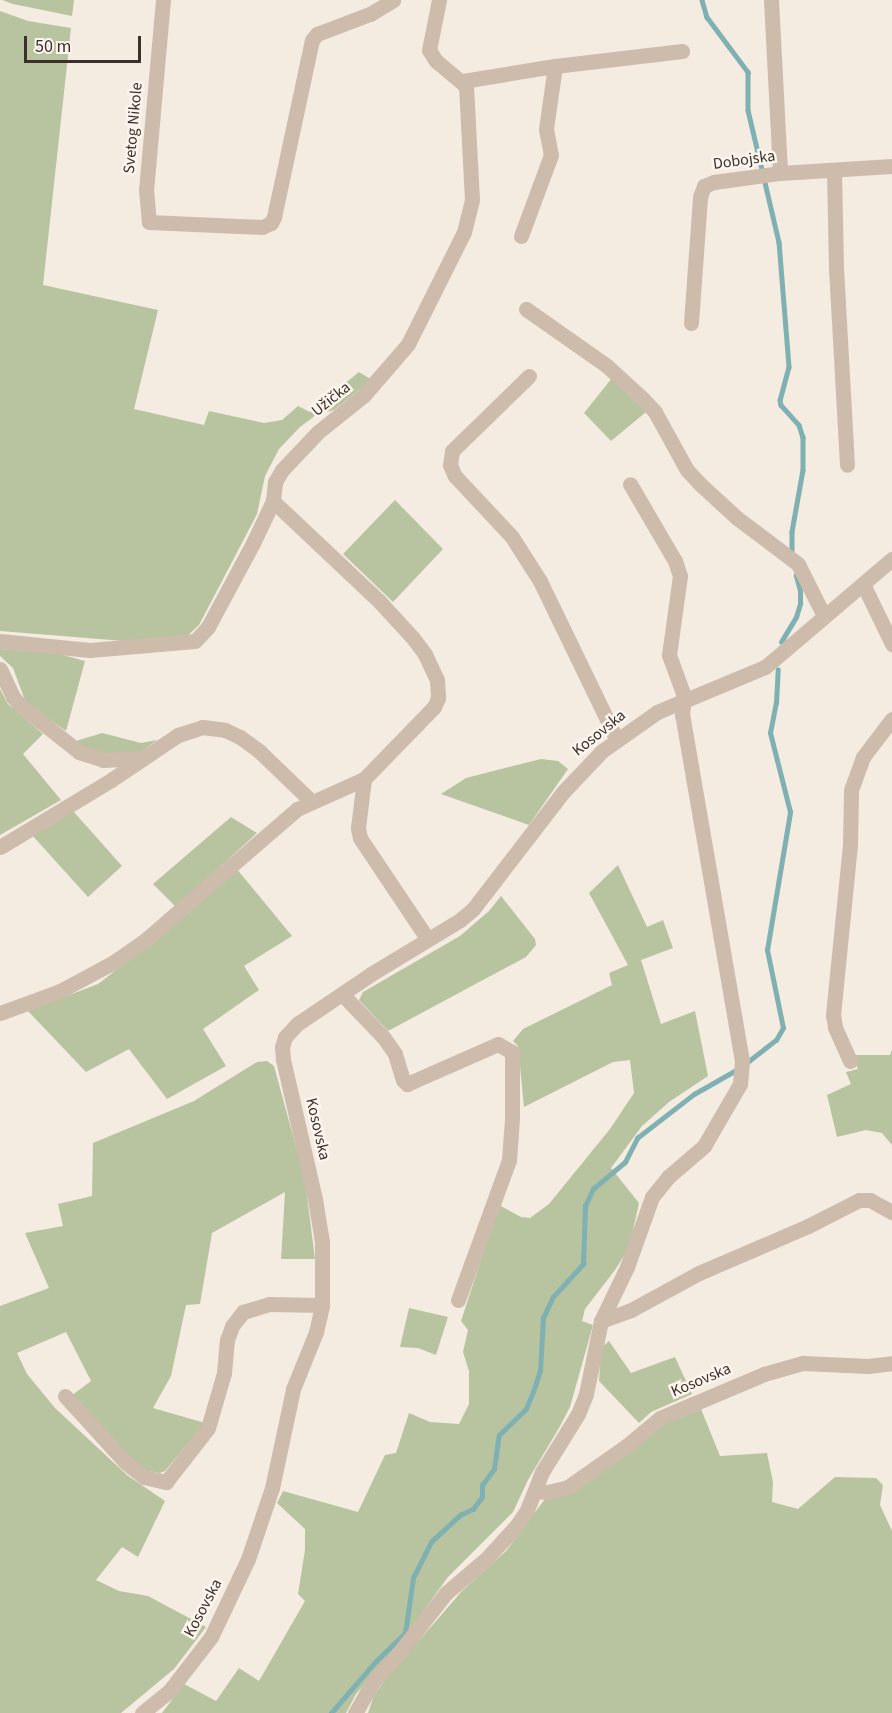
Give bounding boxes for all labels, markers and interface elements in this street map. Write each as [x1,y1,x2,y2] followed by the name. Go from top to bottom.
[27,24,144,62] scale bar
[35,34,71,59] text: 50 m
[119,82,147,174] street label: Svetog Nikole
[712,146,776,174] street label: Dobojska
[308,378,354,420] street label: Užička
[568,706,630,760] street label: Kosovska
[302,1096,334,1162] street label: Kosovska
[668,1359,734,1401] street label: Kosovska
[180,1576,226,1640] street label: Kosovska

